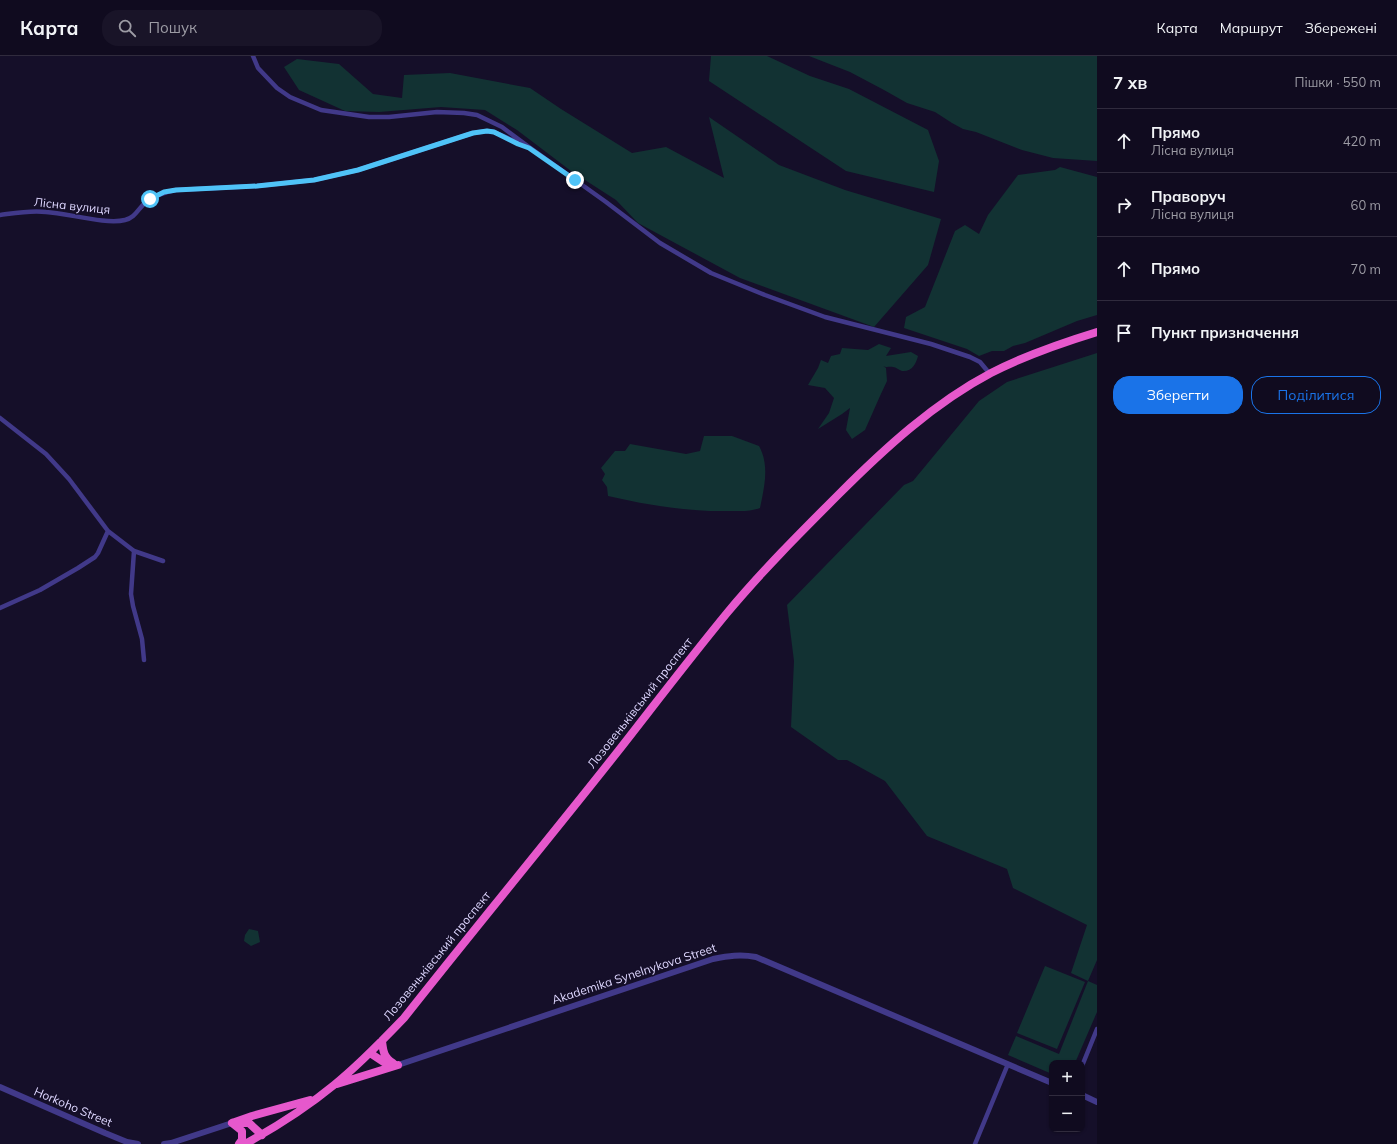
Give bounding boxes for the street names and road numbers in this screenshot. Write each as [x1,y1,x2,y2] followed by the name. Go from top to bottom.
[33,194,111,217] street label: Лісна вулиця
[584,634,696,771] street label: Лозовеньківський проспект
[380,888,494,1023] street label: Лозовеньківський проспект
[550,940,718,1007] street label: Akademika Synelnykova Street
[32,1083,115,1130] street label: Horkoho Street

